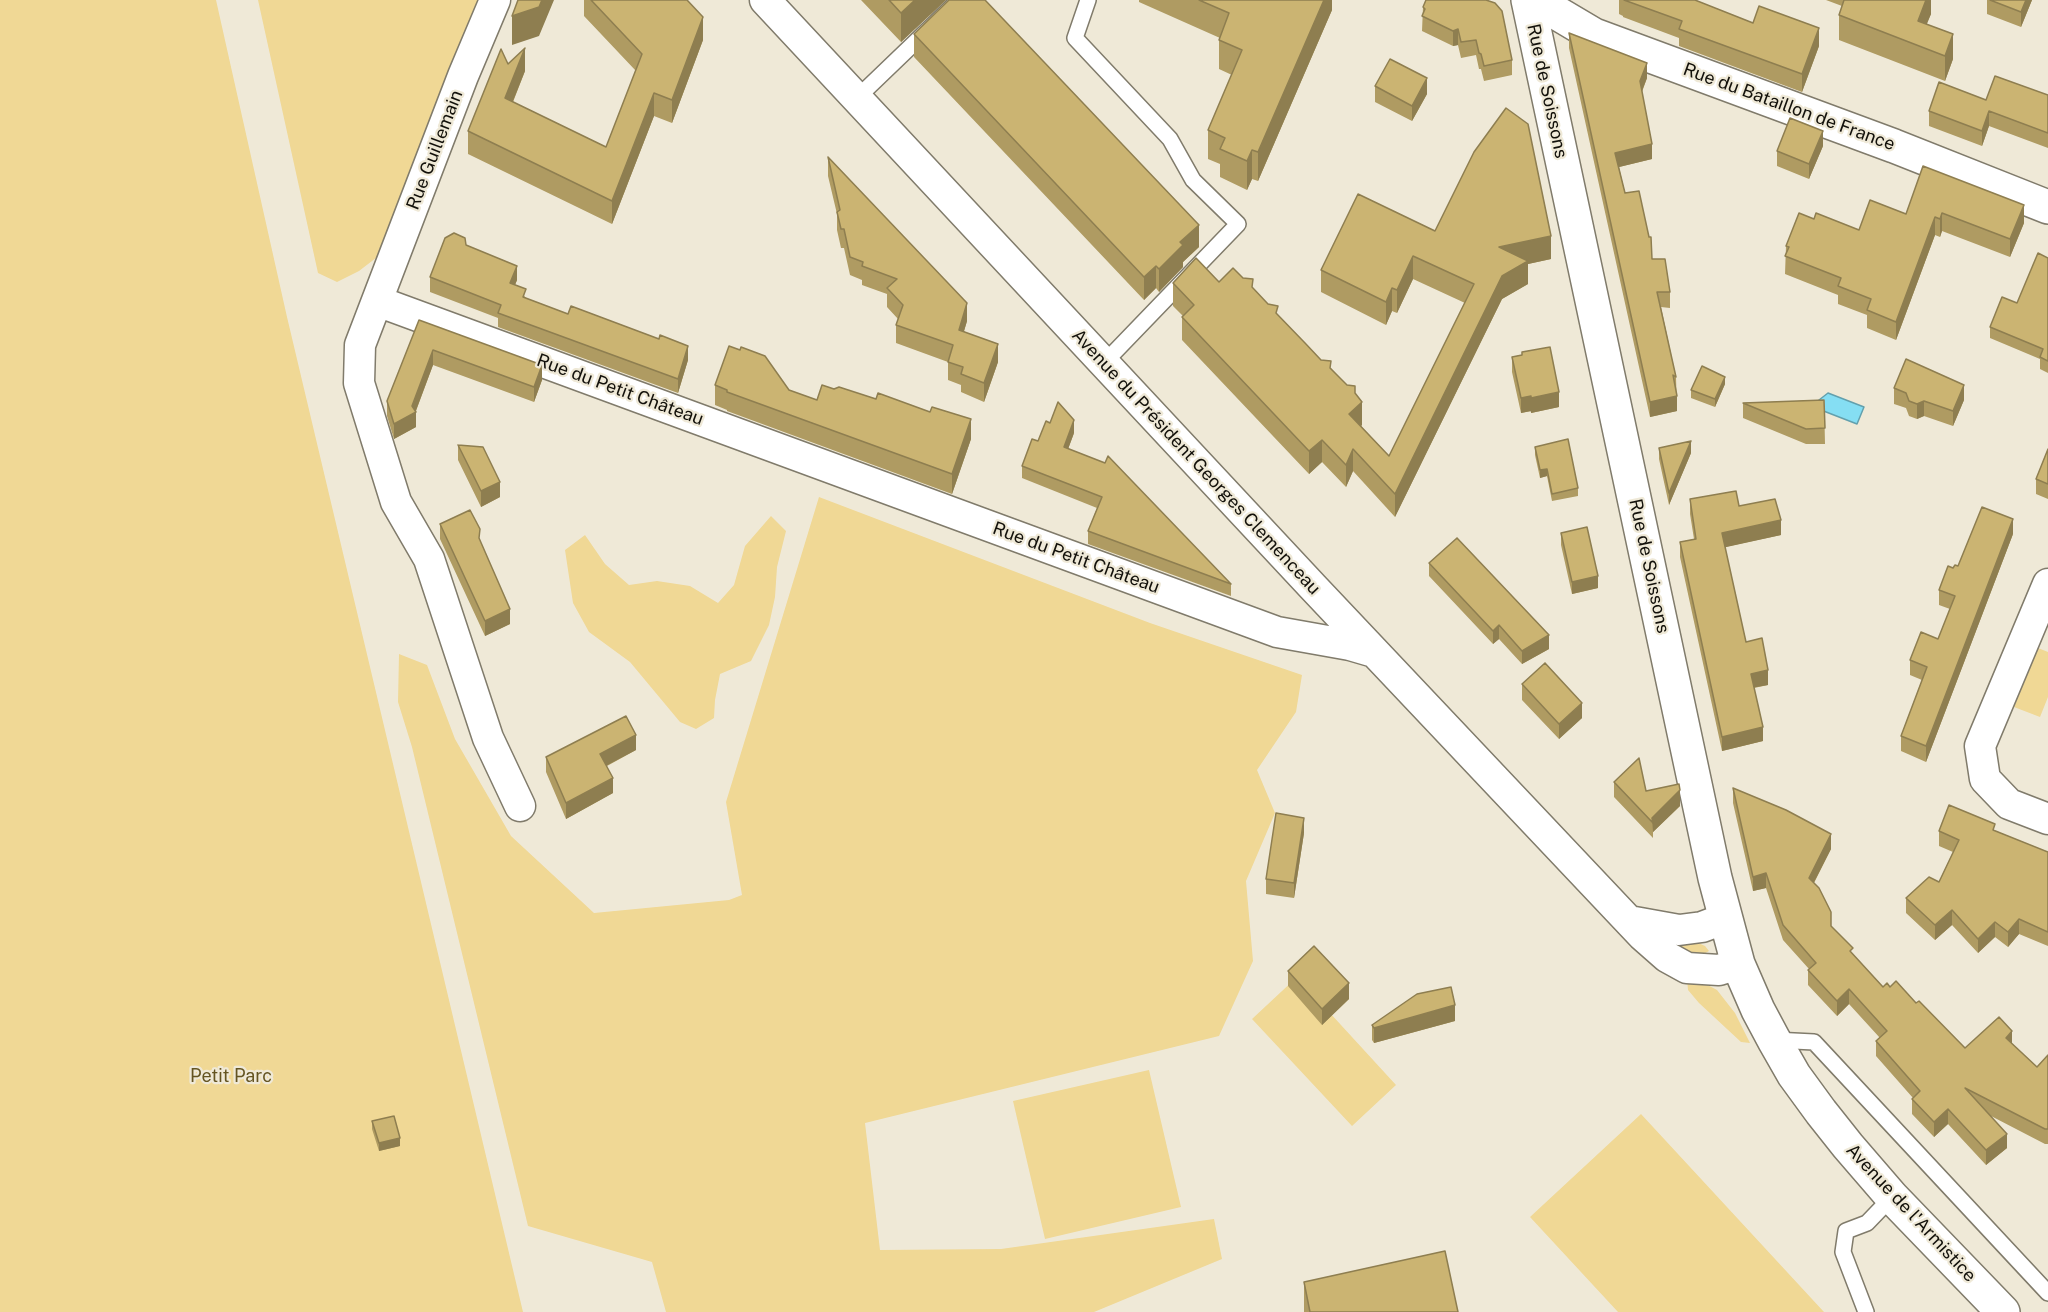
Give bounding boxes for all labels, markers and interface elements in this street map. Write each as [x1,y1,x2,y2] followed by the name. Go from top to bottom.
[1522,22,1572,160] street label: Rue de Soissons
[1680,59,1898,155] street label: Rue du Bataillon de France
[402,87,468,213] street label: Rue Guillemain
[1067,325,1325,599] street label: Avenue du Président Georges Clemenceau
[534,350,706,430] street label: Rue du Petit Château
[1624,497,1674,635] street label: Rue de Soissons
[990,518,1162,598] street label: Rue du Petit Château
[190,1065,272,1087] park label: Petit Parc
[1841,1140,1981,1286] street label: Avenue de l'Armistice

